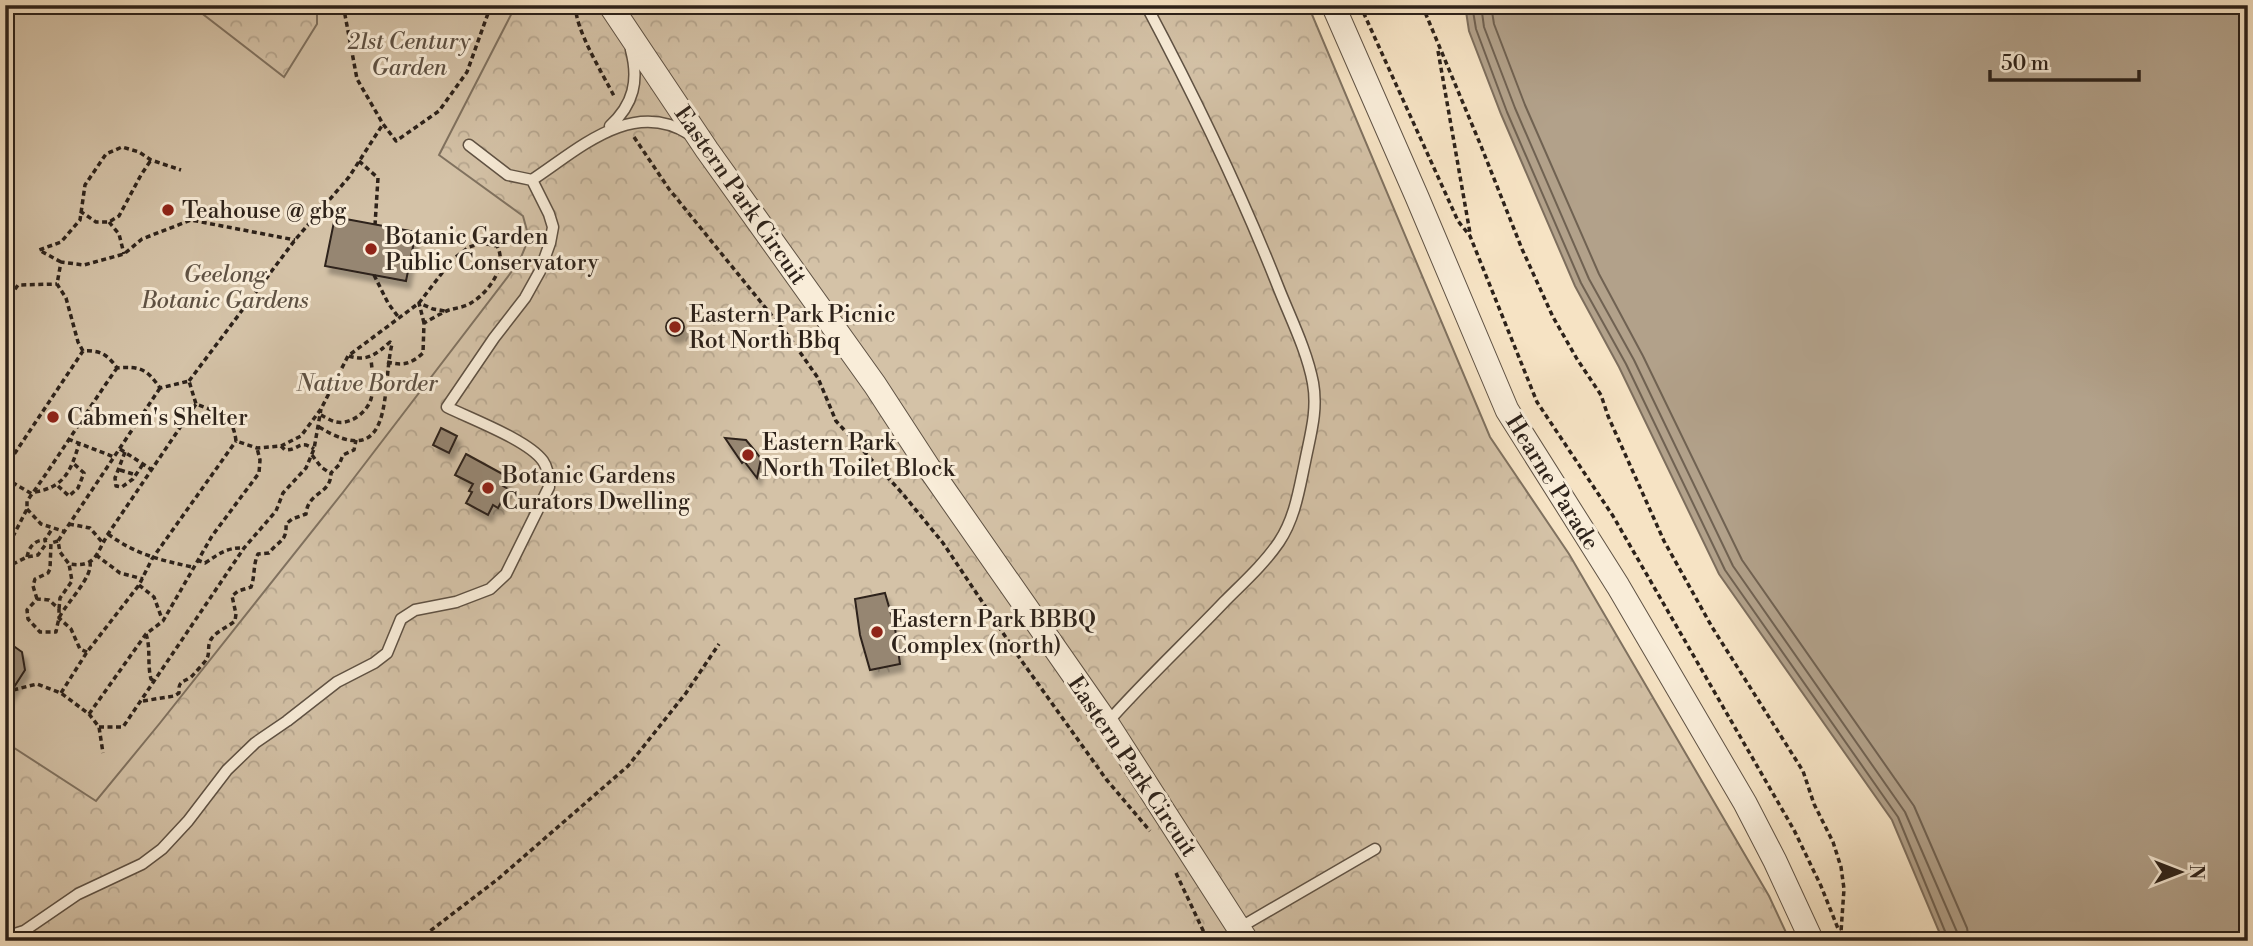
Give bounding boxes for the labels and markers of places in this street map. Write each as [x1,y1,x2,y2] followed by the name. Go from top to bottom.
[182,197,346,225] place label: Teahouse @ gbg
[160,202,176,218] marker: Teahouse @ gbg
[384,223,599,277] place label: Botanic Garden Public Conservatory
[363,241,379,257] marker: Botanic Garden Public Conservatory
[689,301,896,355] place label: Eastern Park Picnic Rot North Bbq
[667,319,683,335] marker: Eastern Park Picnic Rot North Bbq
[67,404,248,432] place label: Cabmen's Shelter
[45,409,61,425] marker: Cabmen's Shelter
[762,429,956,483] place label: Eastern Park North Toilet Block
[740,447,756,463] marker: Eastern Park North Toilet Block
[501,462,690,516] place label: Botanic Gardens Curators Dwelling
[480,480,496,496] marker: Botanic Gardens Curators Dwelling
[891,606,1096,660] place label: Eastern Park BBBQ Complex (north)
[869,624,885,640] marker: Eastern Park BBBQ Complex (north)

